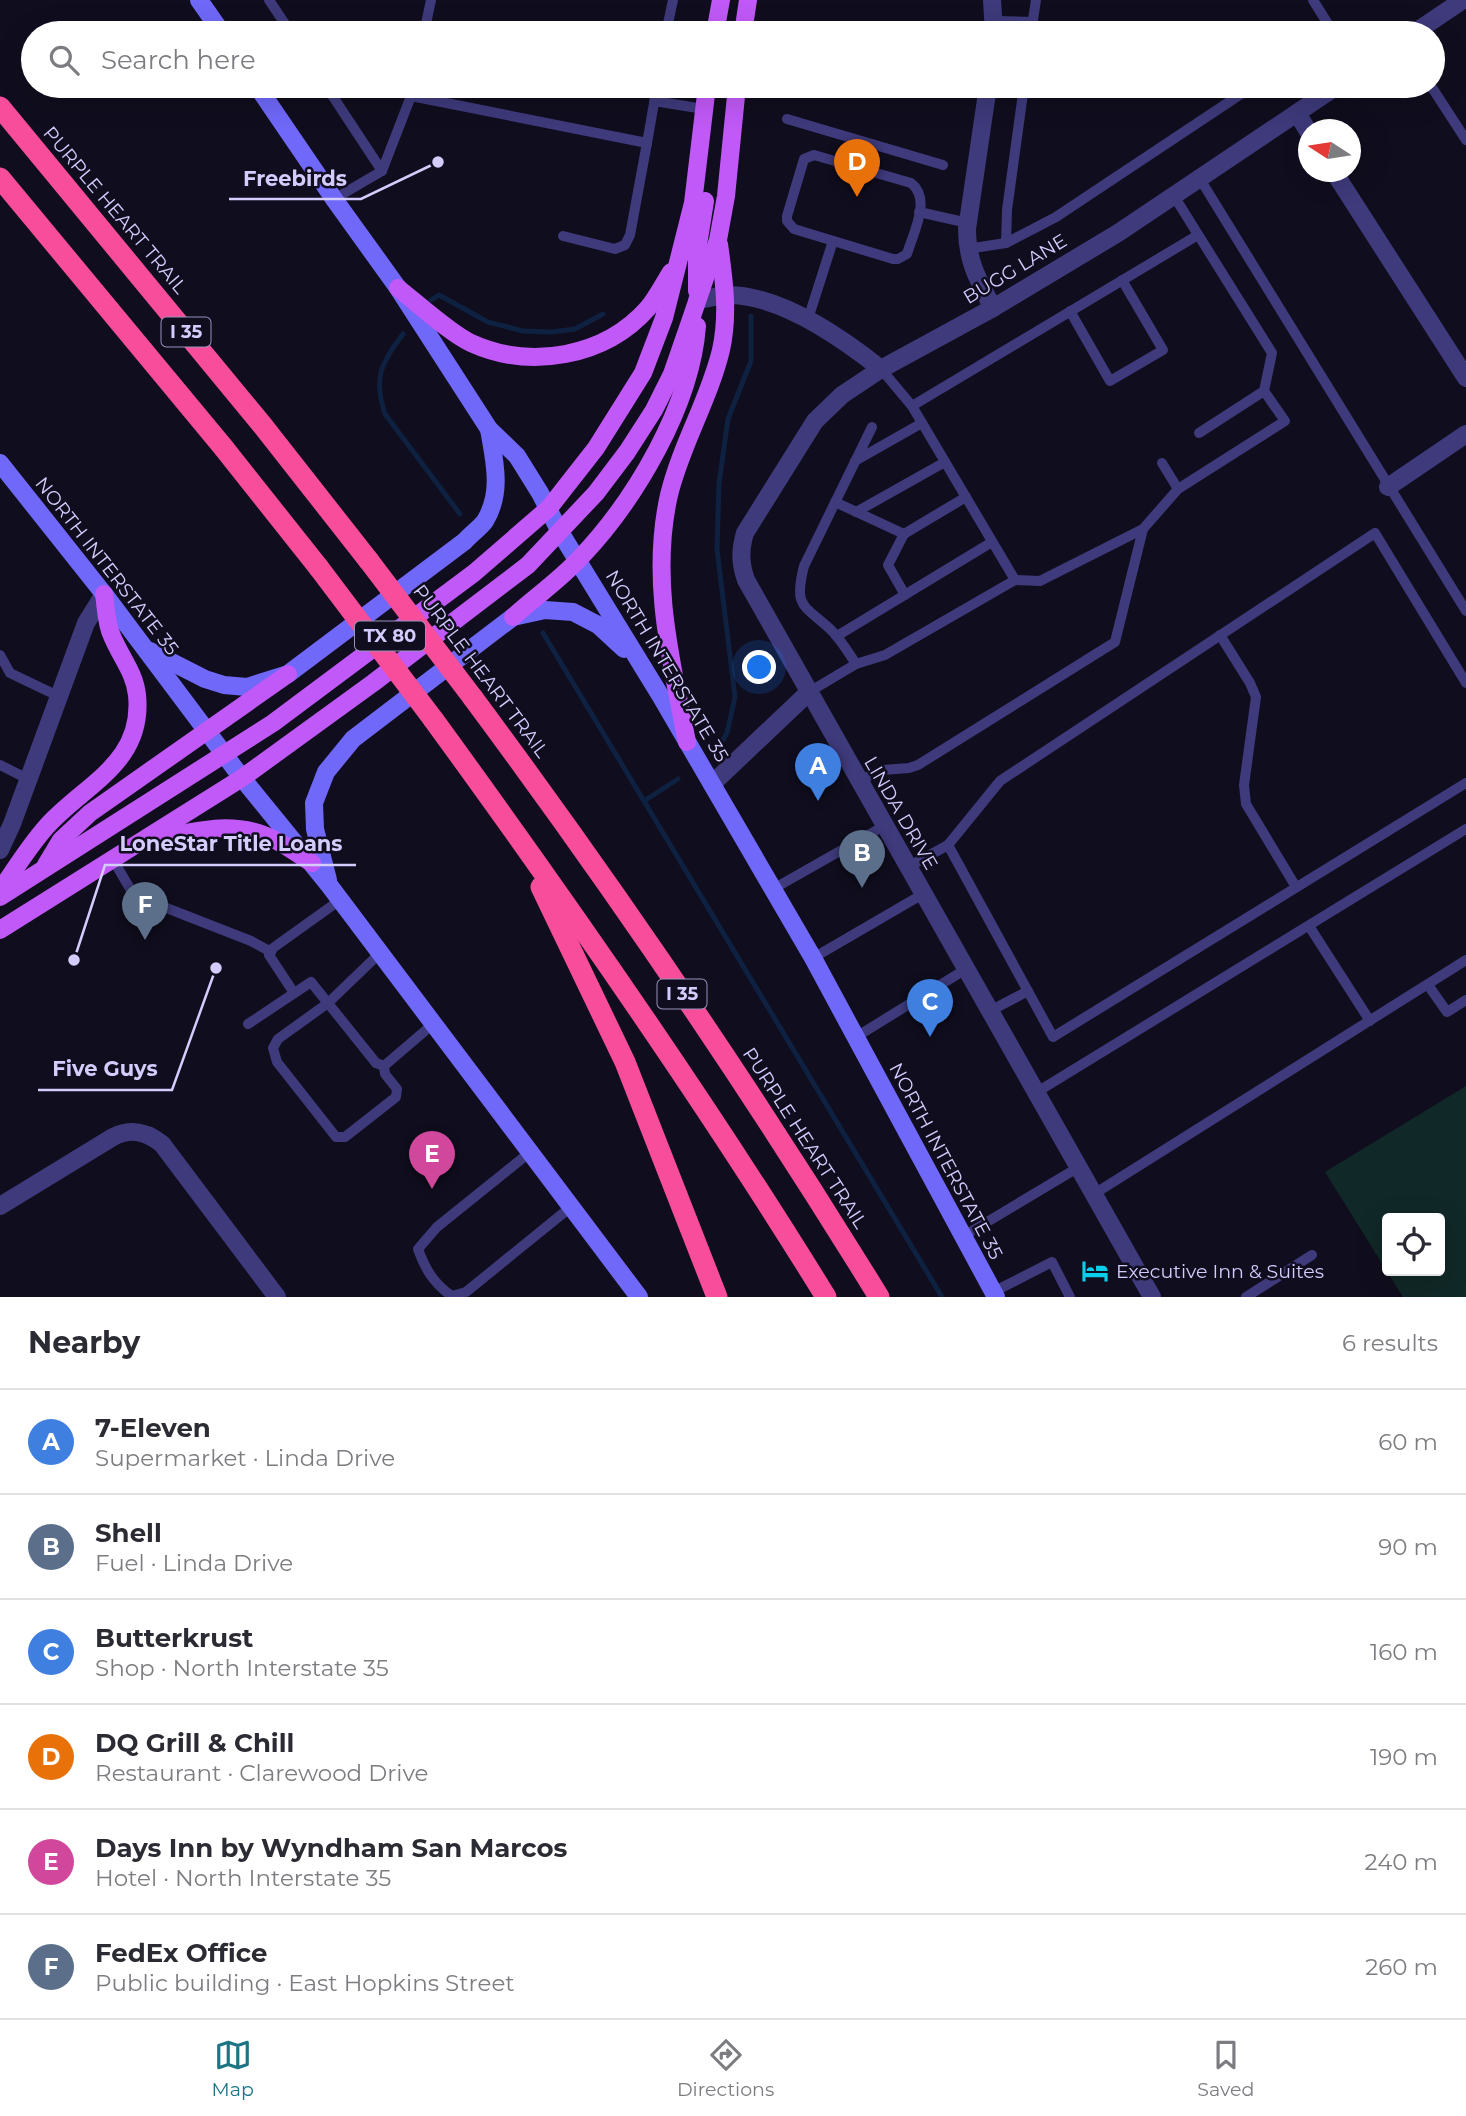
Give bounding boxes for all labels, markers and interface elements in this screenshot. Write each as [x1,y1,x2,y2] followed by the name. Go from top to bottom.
[21,21,1445,98] search box
[45,41,83,79] icon: search
[101,44,256,76] text: Search here
[1298,119,1361,182] north arrow
[38,122,192,299] street label: PURPLE HEART TRAIL
[834,139,880,197] pin: D
[229,157,361,199] callout: Freebirds
[243,166,347,191] text: Freebirds
[959,229,1071,309] street label: BUGG LANE
[162,318,210,346] road number: I 35
[30,472,184,660] street label: NORTH INTERSTATE 35
[601,566,733,766] street label: NORTH INTERSTATE 35
[408,580,554,763] street label: PURPLE HEART TRAIL
[355,622,425,650] road number: TX 80
[742,650,776,684] your location
[795,743,841,801] pin: A
[859,752,943,874] street label: LINDA DRIVE
[105,823,356,865] callout: LoneStar Title Loans
[839,830,885,888] pin: B
[119,831,343,856] text: LoneStar Title Loans
[122,882,168,940] pin: F
[658,979,706,1009] road number: I 35
[907,979,953,1037] pin: C
[738,1043,873,1233] street label: PURPLE HEART TRAIL
[38,1048,172,1090] callout: Five Guys
[52,1056,158,1081] text: Five Guys
[884,1059,1008,1263] street label: NORTH INTERSTATE 35
[409,1131,455,1189] pin: E
[1382,1213,1445,1276] map controls
[1382,1213,1445,1276] button: locate
[1080,1256,1110,1286] hotel icon: Executive Inn & Suites
[1116,1260,1324,1283] place label: Executive Inn & Suites
[28,1324,140,1361] text: Nearby
[1342,1329,1438,1357] text: 6 results
[95,1412,211,1444] text: 7-Eleven
[42,1428,60,1456] text: A
[1378,1428,1438,1456] text: 60 m
[95,1444,395,1472] text: Supermarket · Linda Drive
[95,1517,162,1549] text: Shell
[42,1533,60,1561] text: B
[1378,1533,1438,1561] text: 90 m
[95,1549,293,1577] text: Fuel · Linda Drive
[95,1622,253,1654] text: Butterkrust
[43,1638,59,1666] text: C
[1370,1638,1438,1666] text: 160 m
[95,1654,389,1682] text: Shop · North Interstate 35
[95,1727,294,1759] text: DQ Grill & Chill
[42,1743,61,1771] text: D
[1370,1743,1438,1771] text: 190 m
[95,1759,428,1787] text: Restaurant · Clarewood Drive
[95,1832,567,1864] text: Days Inn by Wyndham San Marcos
[43,1848,59,1876] text: E
[1365,1848,1438,1876] text: 240 m
[95,1864,391,1892] text: Hotel · North Interstate 35
[95,1937,267,1969] text: FedEx Office
[44,1953,58,1981] text: F
[1365,1953,1438,1981] text: 260 m
[95,1969,515,1997] text: Public building · East Hopkins Street
[212,2036,254,2101] tab: Map
[677,2036,774,2101] tab: Directions
[1197,2036,1254,2101] tab: Saved

